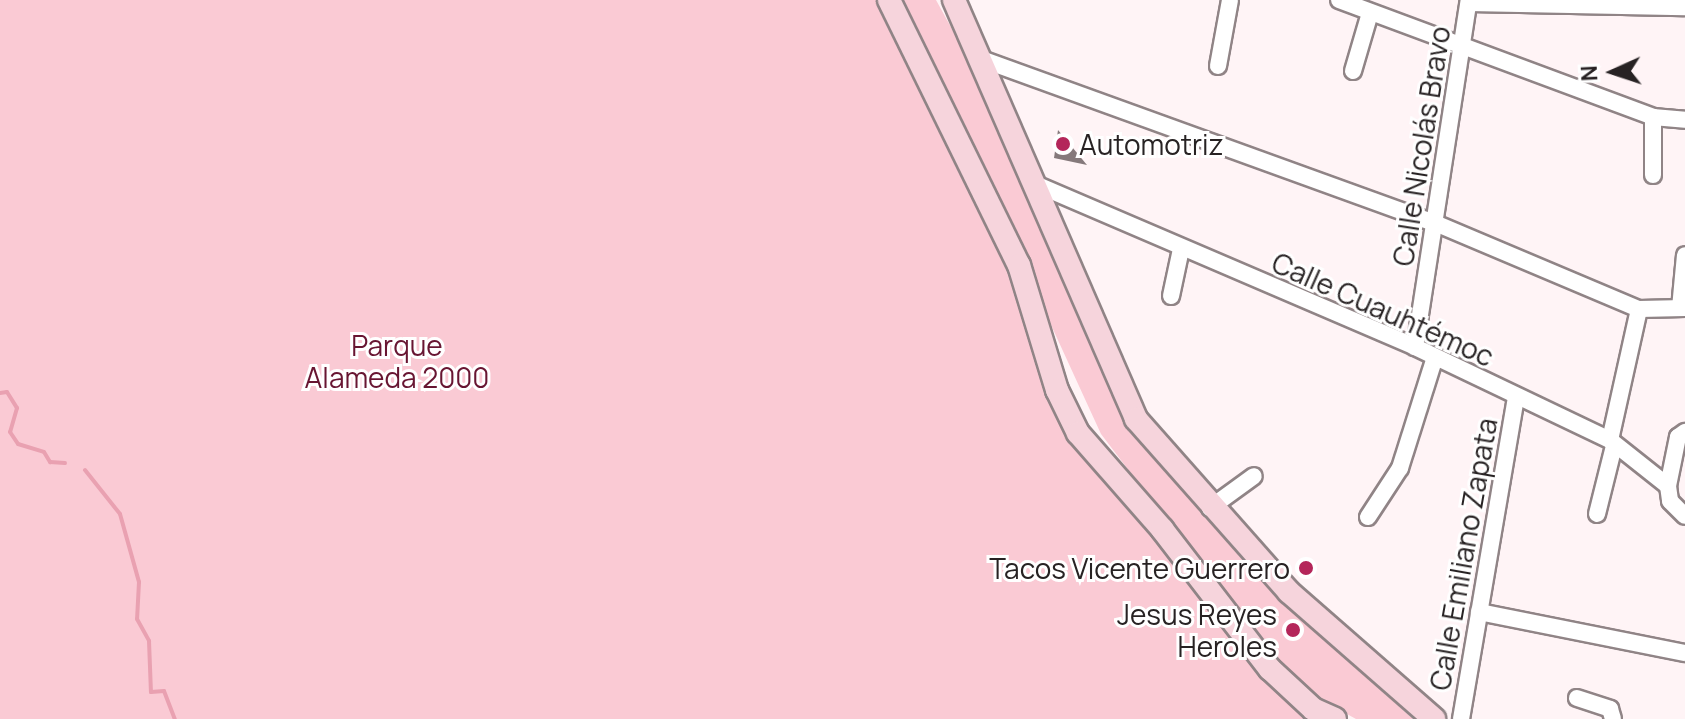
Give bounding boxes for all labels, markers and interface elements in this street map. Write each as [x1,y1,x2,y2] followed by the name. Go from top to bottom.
[1385,24,1457,268] street label: Calle Nicolás Bravo
[1573,32,1653,112] north arrow
[1574,65,1604,82] text: N
[1079,127,1223,161] place label: Automotriz
[1054,135,1072,153] marker: Automotriz
[1267,245,1499,373] street label: Calle Cuauhtémoc
[305,328,489,394] park label: Parque Alameda 2000
[1423,415,1503,693] street label: Calle Emiliano Zapata
[989,551,1290,585] place label: Tacos Vicente Guerrero
[1297,559,1315,577] marker: Tacos Vicente Guerrero
[1117,597,1277,663] place label: Jesus Reyes Heroles
[1284,621,1302,639] marker: Jesus Reyes Heroles

